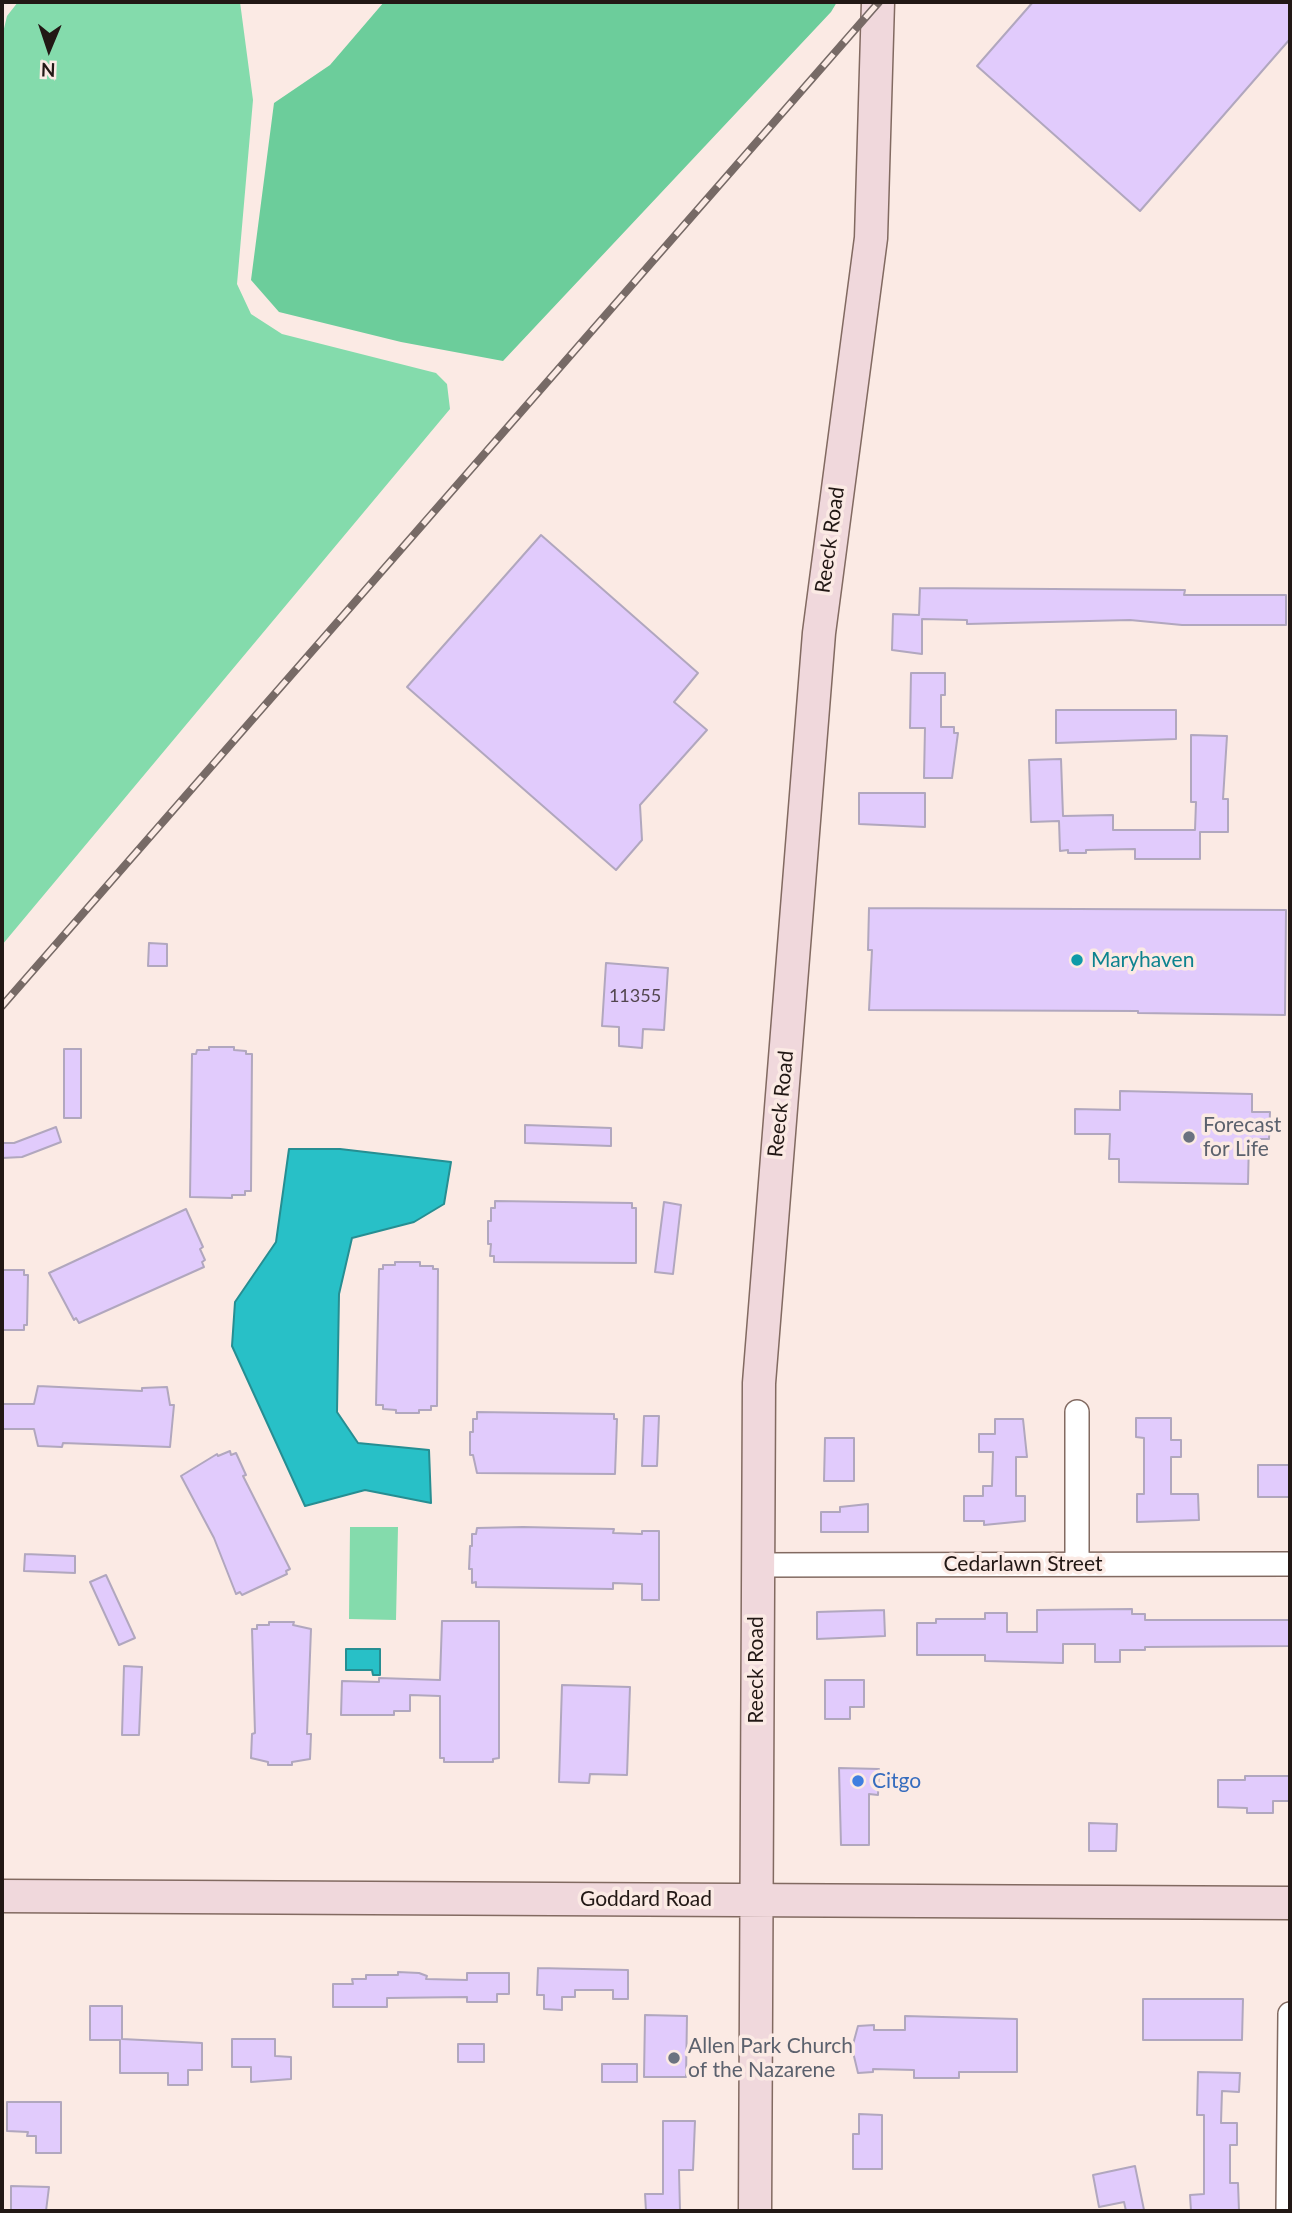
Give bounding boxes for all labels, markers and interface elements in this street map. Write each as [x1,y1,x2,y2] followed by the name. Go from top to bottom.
[14,14,84,84] north arrow
[41,59,56,82] text: N
[810,485,850,595] street label: Reeck Road
[1091,947,1194,973] place label: Maryhaven
[1069,952,1085,968] marker: Maryhaven
[609,985,661,1007] house number: 11355
[763,1049,799,1159] street label: Reeck Road
[1203,1112,1281,1162] place label: Forecast for Life
[1181,1129,1197,1145] marker: Forecast for Life
[944,1551,1102,1577] street label: Cedarlawn Street
[743,1616,769,1724] street label: Reeck Road
[872,1768,921,1794] place label: Citgo
[850,1773,866,1789] marker: Citgo
[580,1886,712,1912] street label: Goddard Road
[688,2033,853,2083] place label: Allen Park Church of the Nazarene
[666,2050,682,2066] marker: Allen Park Church of the Nazarene

